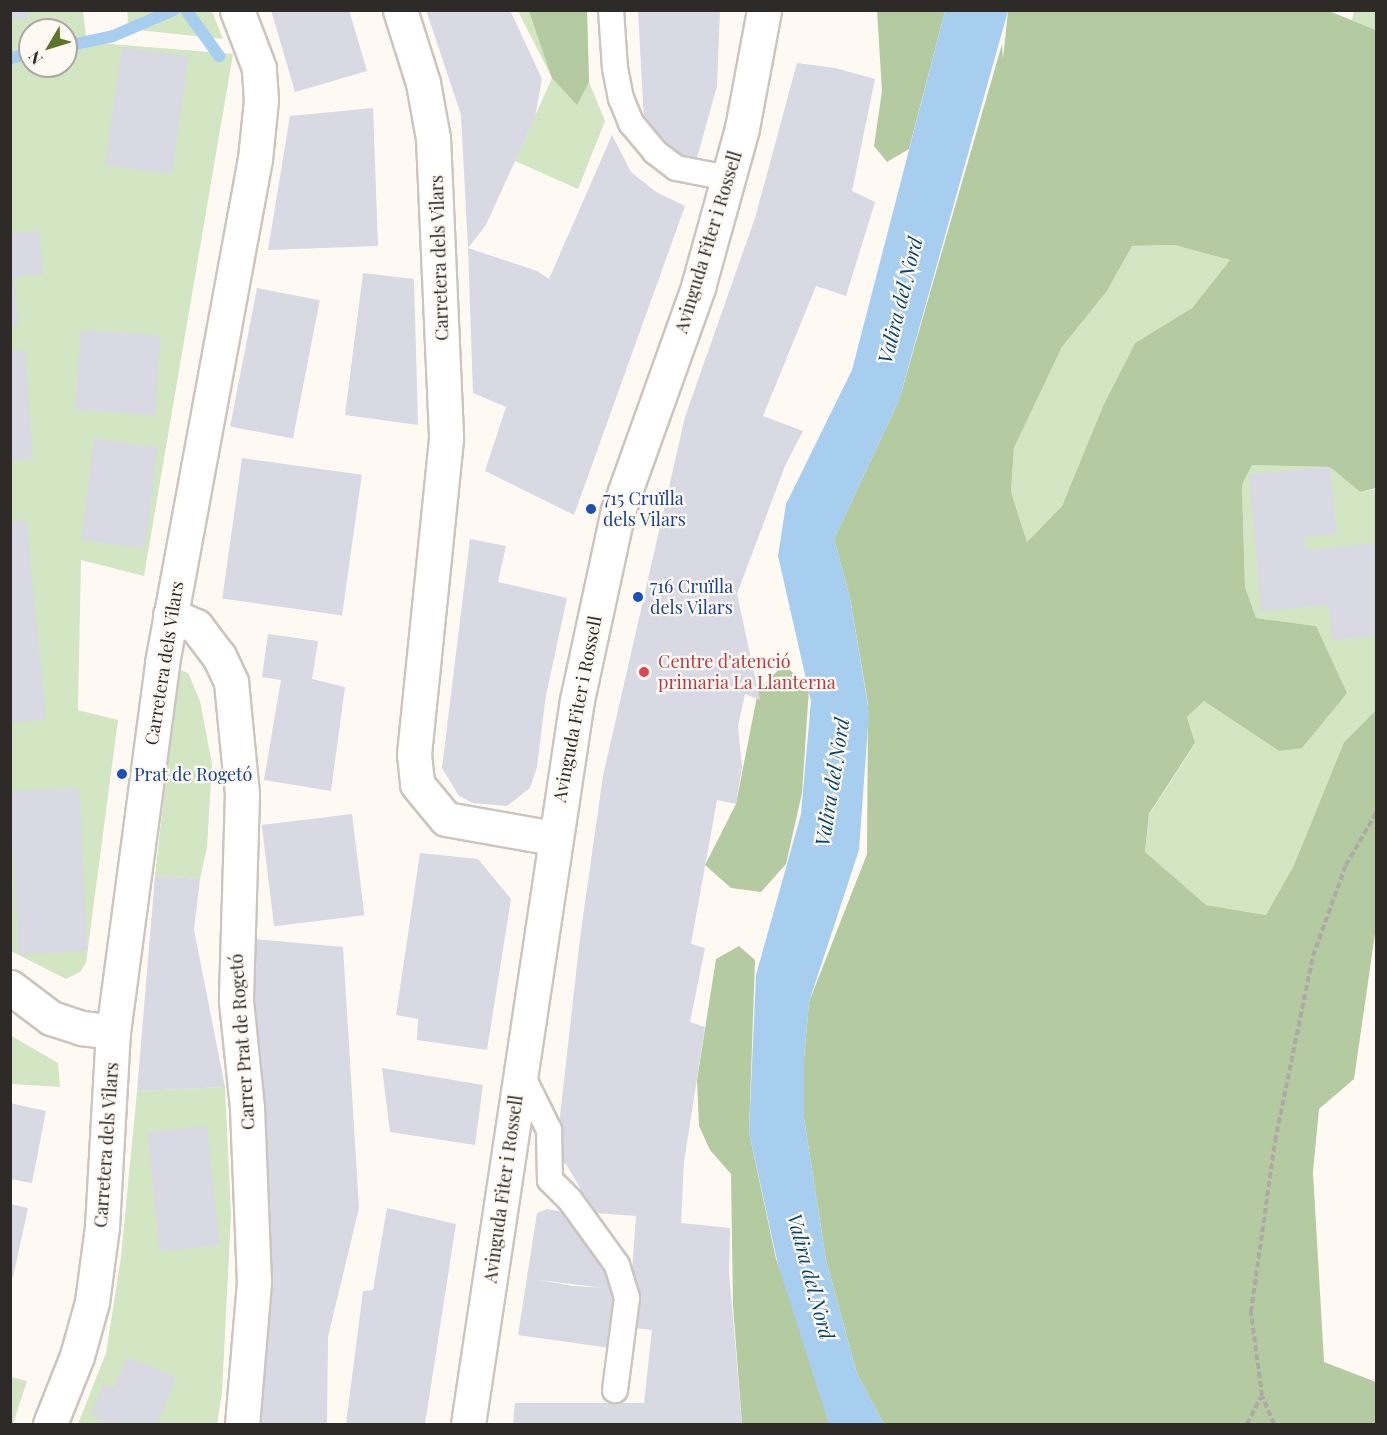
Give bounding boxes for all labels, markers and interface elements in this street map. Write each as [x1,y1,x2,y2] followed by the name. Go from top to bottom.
[18,18,78,78] north arrow
[23,47,47,69] text: N
[670,148,746,336] street label: Avinguda Fiter i Rossell
[425,174,453,342] street label: Carretera dels Vilars
[872,234,926,366] water label: Valira del Nord
[603,488,687,530] place label: 715 Cruïlla dels Vilars
[584,502,598,516] marker: 715 Cruïlla dels Vilars
[650,576,734,618] place label: 716 Cruïlla dels Vilars
[140,579,188,747] street label: Carretera dels Vilars
[631,590,645,604] marker: 716 Cruïlla dels Vilars
[548,614,606,804] street label: Avinguda Fiter i Rossell
[658,651,836,694] place label: Centre d'atenció primaria La Llanterna
[635,663,653,681] marker: Centre d'atenció primaria La Llanterna
[809,716,853,848] water label: Valira del Nord
[134,763,253,785] place label: Prat de Rogetó
[115,767,129,781] marker: Prat de Rogetó
[225,953,259,1131] street label: Carrer Prat de Rogetó
[89,1061,123,1229] street label: Carretera dels Vilars
[479,1093,527,1285] street label: Avinguda Fiter i Rossell
[784,1210,840,1342] water label: Valira del Nord

